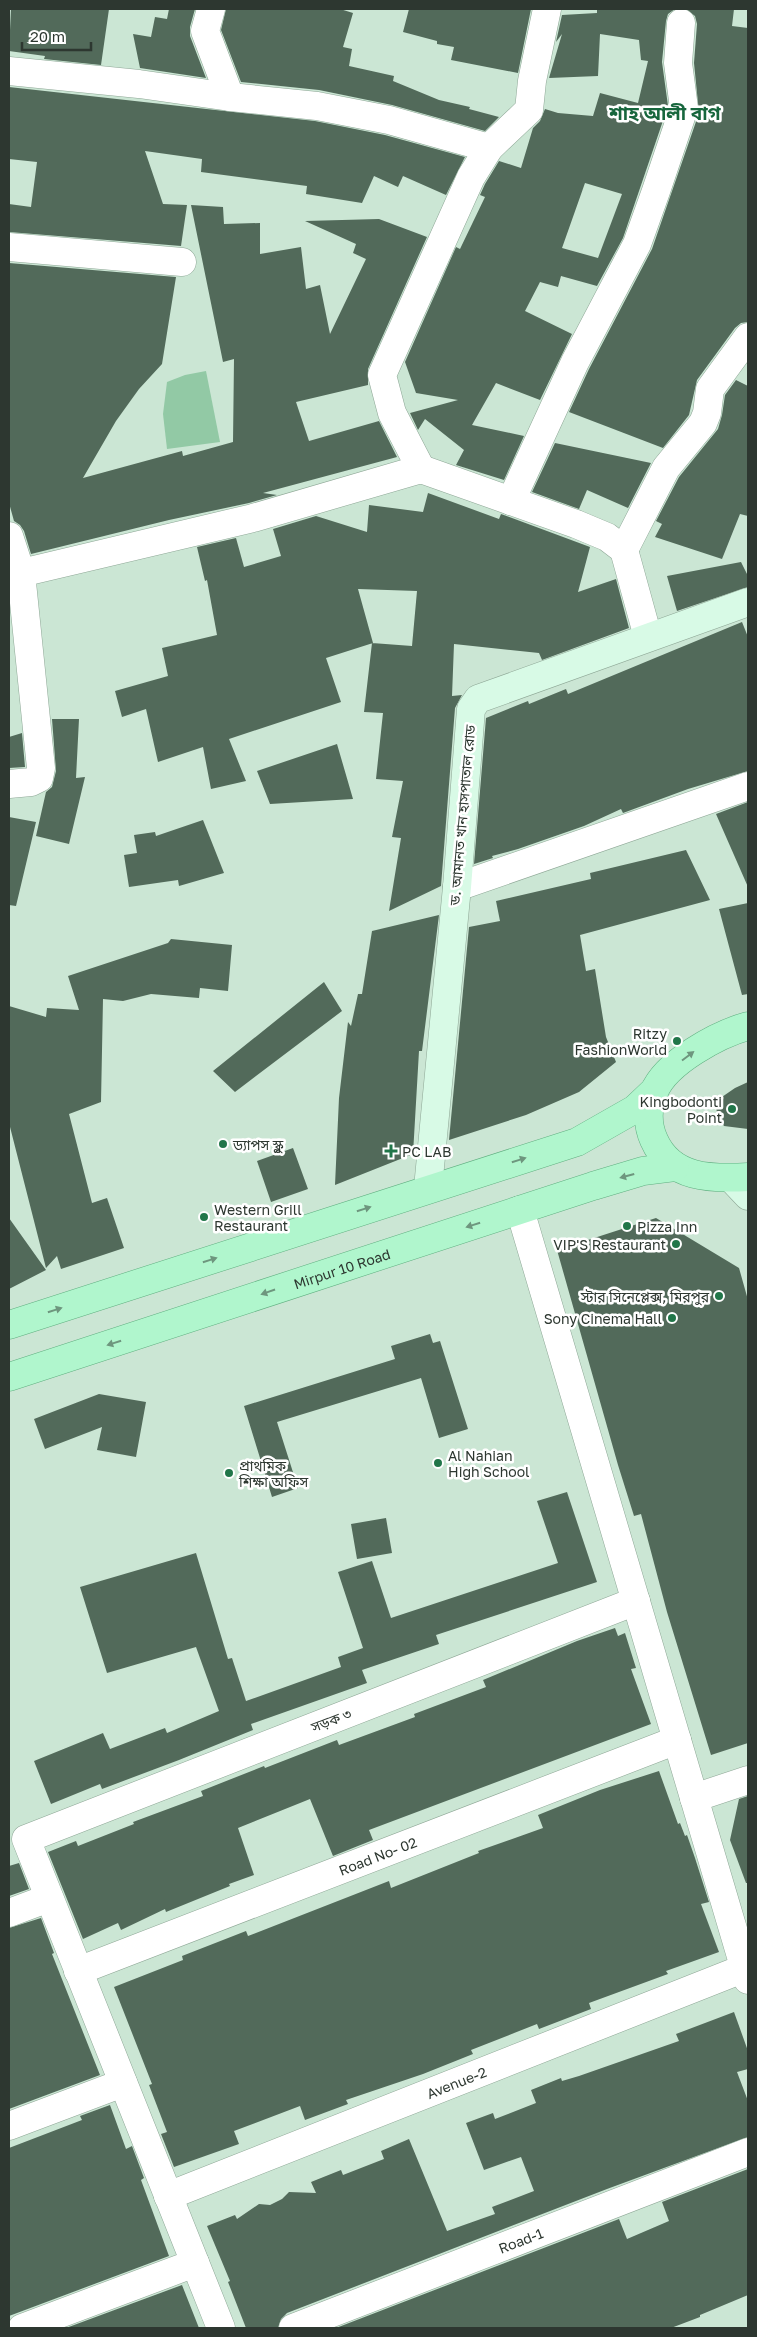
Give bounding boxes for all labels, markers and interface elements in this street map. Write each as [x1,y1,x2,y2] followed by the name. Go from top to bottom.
[22,20,91,52] scale bar
[30,27,65,45] text: 20 m
[608,101,722,124] district label: শাহ আলী বাগ
[446,723,478,907] street label: ড. আমানত খান হাসপাতাল রোড
[575,1025,667,1058] place label: Ritzy FashionWorld
[671,1035,683,1047] marker: Ritzy FashionWorld
[681,1051,695,1061] one-way arrow
[640,1093,722,1126] place label: Kingbodonti Point
[726,1103,738,1115] marker: Kingbodonti Point
[232,1136,284,1154] place label: ড্যাপস স্কুল
[217,1138,229,1150] marker: ড্যাপস স্কুল
[402,1143,451,1160] place label: PC LAB
[384,1144,398,1158] marker: PC LAB
[511,1155,526,1163] one-way arrow
[620,1172,635,1180] one-way arrow
[214,1201,302,1234] place label: Western Grill Restaurant
[357,1205,372,1213] one-way arrow
[198,1211,210,1223] marker: Western Grill Restaurant
[637,1218,697,1235] place label: Pizza Inn
[621,1220,633,1232] marker: Pizza Inn
[465,1222,480,1230] one-way arrow
[553,1236,666,1253] place label: VIP'S Restaurant
[670,1238,682,1250] marker: VIP'S Restaurant
[291,1244,392,1292] street label: Mirpur 10 Road
[202,1255,217,1263] one-way arrow
[260,1288,275,1296] one-way arrow
[580,1288,710,1306] place label: স্টার সিনেপ্লেক্স, মিরপুর
[713,1290,725,1302] marker: স্টার সিনেপ্লেক্স, মিরপুর
[48,1306,63,1314] one-way arrow
[544,1310,662,1327] place label: Sony Cinema Hall
[666,1312,678,1324] marker: Sony Cinema Hall
[106,1339,121,1347] one-way arrow
[448,1447,530,1480] place label: Al Nahian High School
[238,1457,308,1490] place label: প্রাথমিক শিক্ষা অফিস
[432,1457,444,1469] marker: Al Nahian High School
[223,1467,235,1479] marker: প্রাথমিক শিক্ষা অফিস
[308,1705,354,1736] street label: সড়ক ৩
[336,1833,419,1878] street label: Road No- 02
[424,2063,489,2102] street label: Avenue-2
[496,2224,545,2256] street label: Road-1

